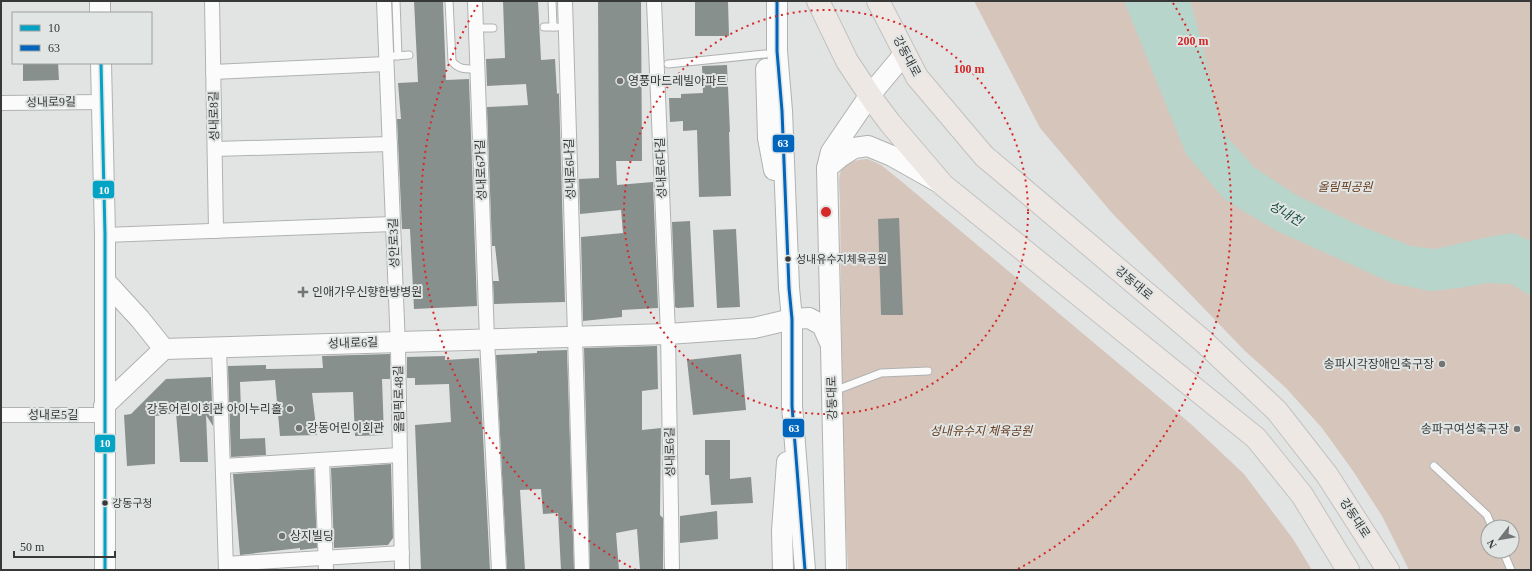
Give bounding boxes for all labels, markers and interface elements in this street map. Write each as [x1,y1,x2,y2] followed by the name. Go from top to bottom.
[12,12,152,64] legend
[48,21,60,35] text: 10
[890,33,924,79] street label: 강동대로
[1178,34,1209,48] text: 200 m
[48,41,60,55] text: 63
[954,62,985,76] text: 100 m
[628,74,727,88] place label: 영풍마드레빌아파트
[615,76,625,86] marker: 영풍마드레빌아파트
[207,91,221,141] street label: 성내로8길
[26,95,76,109] street label: 성내로9길
[772,134,795,153] line badge: 63
[653,137,669,199] street label: 성내로6다길
[778,137,789,149] text: 63
[562,138,578,200] street label: 성내로6나길
[473,139,489,201] street label: 성내로6가길
[92,180,115,199] line badge: 10
[1317,180,1374,194] park label: 올림픽공원
[99,184,110,196] text: 10
[1266,198,1306,229] water label: 성내천
[819,205,833,219] centre of rings
[386,218,402,268] street label: 성안로3길
[796,253,887,265] place label: 성내유수지체육공원
[783,254,793,264] marker: 성내유수지체육공원
[1113,263,1155,303] street label: 강동대로
[312,285,422,299] place label: 인애가우신향한방병원
[297,286,309,298] marker: 인애가우신향한방병원
[328,335,378,351] street label: 성내로6길
[1324,357,1434,371] place label: 송파시각장애인축구장
[1437,359,1447,369] marker: 송파시각장애인축구장
[391,365,407,433] street label: 올림픽로48길
[825,376,839,420] street label: 강동대로
[147,402,282,416] place label: 강동어린이회관 아이누리홀
[285,404,295,414] marker: 강동어린이회관 아이누리홀
[28,408,78,422] street label: 성내로5길
[782,418,805,438] line badge: 63
[307,421,384,435] place label: 강동어린이회관
[789,422,800,434] text: 63
[1421,422,1509,436] place label: 송파구여성축구장
[294,423,304,433] marker: 강동어린이회관
[930,424,1033,438] park label: 성내유수지 체육공원
[1512,424,1522,434] marker: 송파구여성축구장
[663,427,677,477] street label: 성내로6길
[94,434,116,453] line badge: 10
[100,437,111,449] text: 10
[1337,496,1373,540] street label: 강동대로
[112,497,152,509] place label: 강동구청
[100,498,110,508] marker: 강동구청
[1480,519,1520,559] north arrow
[290,529,334,543] place label: 상지빌딩
[277,531,287,541] marker: 상지빌딩
[14,533,115,559] scale bar
[1484,538,1499,551] text: N
[20,540,45,554] text: 50 m

